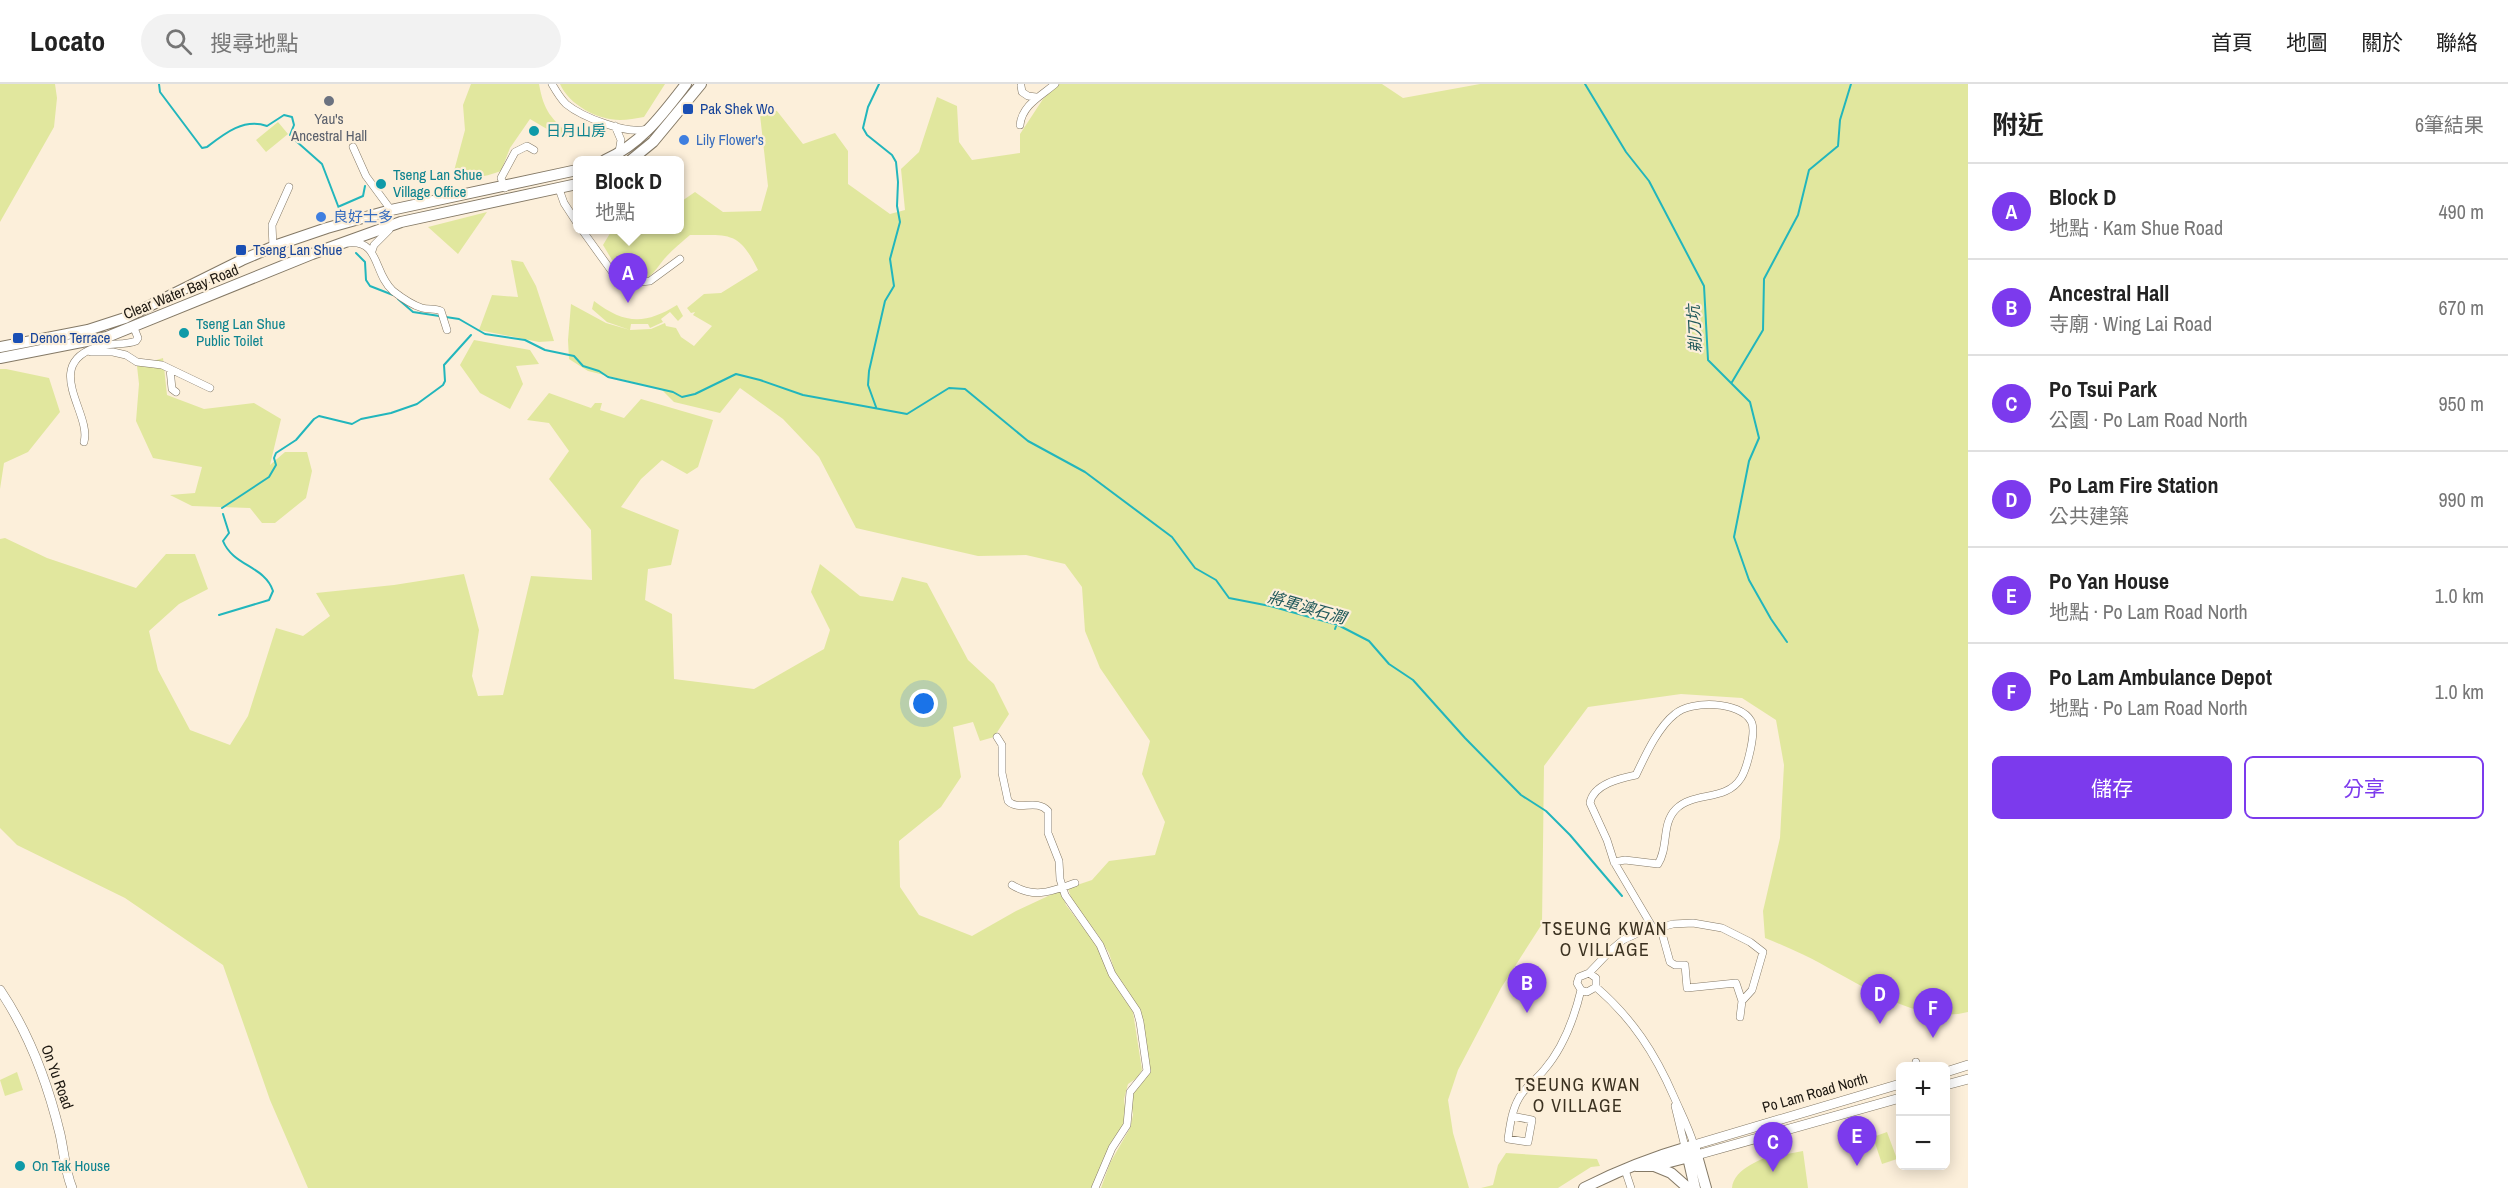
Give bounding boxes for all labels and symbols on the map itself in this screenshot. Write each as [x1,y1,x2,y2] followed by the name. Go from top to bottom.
[322,94,336,108] marker: Yau's Ancestral Hall
[700,98,774,119] place label: Pak Shek Wo
[681,102,695,116] marker: Pak Shek Wo
[290,108,367,146] place label: Yau's Ancestral Hall
[546,120,606,141] place label: 日月山房
[527,124,541,138] marker: 日月山房
[696,129,764,150] place label: Lily Flower's
[677,133,691,147] marker: Lily Flower's
[393,164,482,202] place label: Tseng Lan Shue Village Office
[374,177,388,191] marker: Tseng Lan Shue Village Office
[333,206,393,227] place label: 良好士多
[314,210,328,224] marker: 良好士多
[253,239,342,260] place label: Tseng Lan Shue
[234,243,248,257] marker: Tseng Lan Shue
[608,254,648,303] pin: A
[120,259,242,324] street label: Clear Water Bay Road
[1682,302,1706,354] water label: 剃刀坑
[196,313,285,351] place label: Tseng Lan Shue Public Toilet
[177,326,191,340] marker: Tseng Lan Shue Public Toilet
[30,327,111,348] place label: Denon Terrace
[11,331,25,345] marker: Denon Terrace
[1266,585,1350,629] water label: 將軍澳石澗
[909,689,938,718] your location
[1542,916,1668,962] district label: TSEUNG KWAN O VILLAGE
[1508,964,1546,1013] pin: B
[1860,974,1900,1024] pin: D
[1914,988,1952,1038] pin: F
[36,1042,79,1112] street label: On Yu Road
[1760,1067,1870,1118] street label: Po Lam Road North
[1515,1072,1641,1118] district label: TSEUNG KWAN O VILLAGE
[1838,1116,1876,1166] pin: E
[1754,1122,1792,1172] pin: C
[32,1155,110,1176] place label: On Tak House
[13,1159,27,1173] marker: On Tak House

